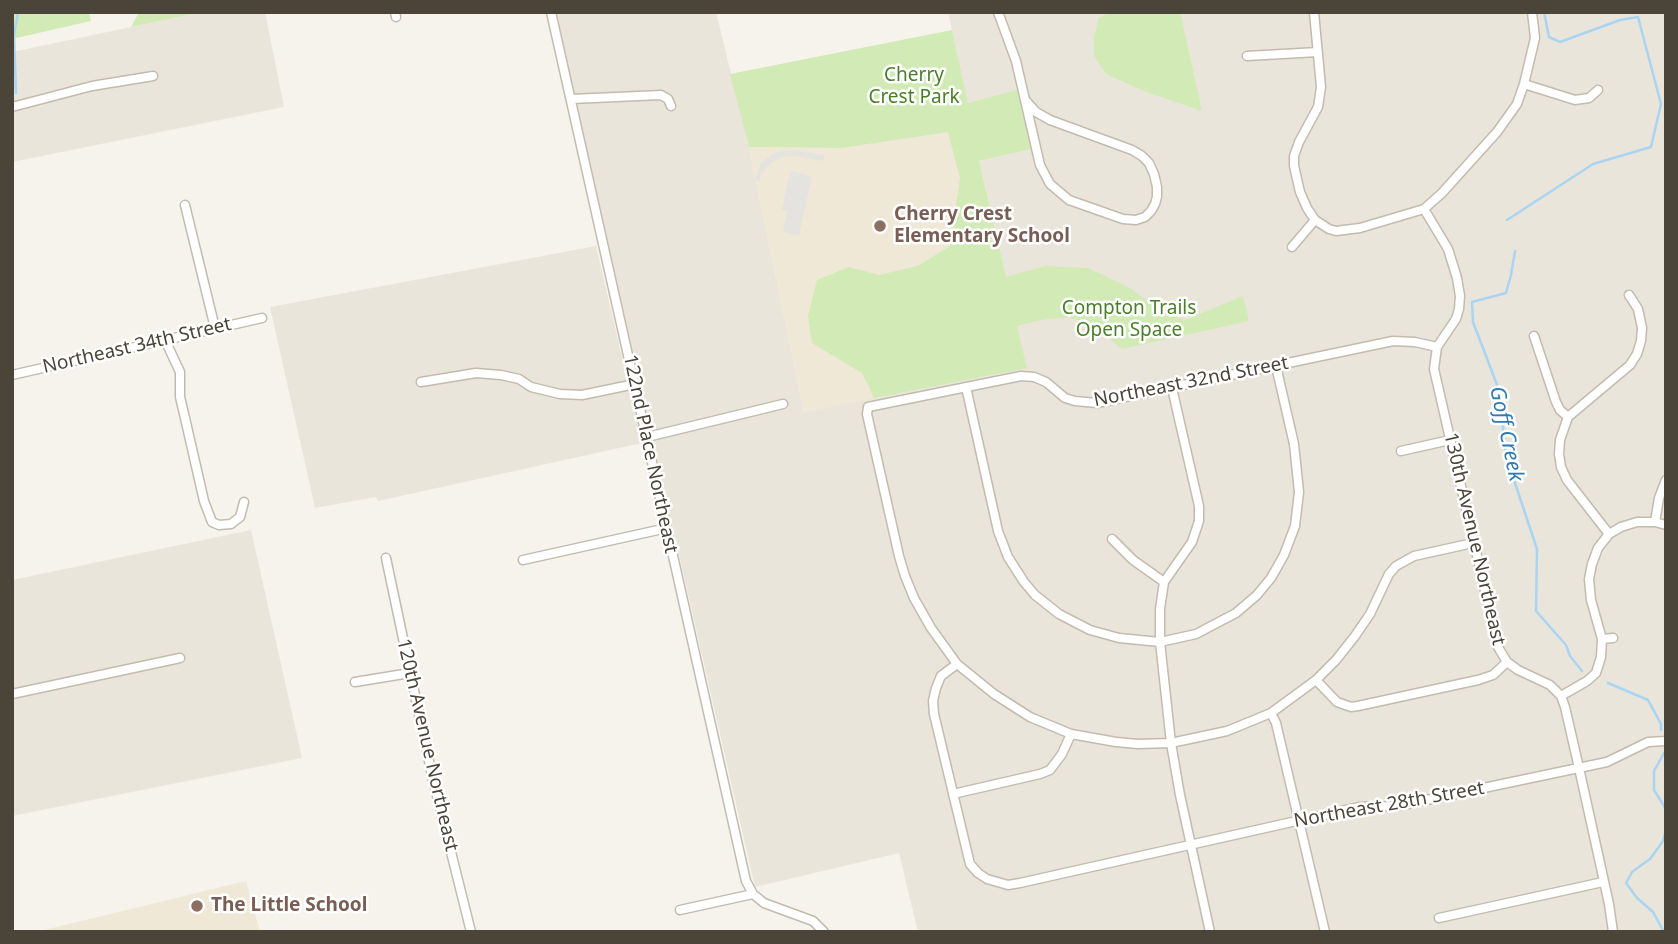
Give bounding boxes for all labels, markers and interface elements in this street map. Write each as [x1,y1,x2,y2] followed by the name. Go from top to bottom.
[868,65,960,109] park label: Cherry Crest Park
[894,204,1070,248] place label: Cherry Crest Elementary School
[872,218,888,234] marker: Cherry Crest Elementary School
[1062,298,1196,342] park label: Compton Trails Open Space
[40,313,234,379] street label: Northeast 34th Street
[1092,352,1290,412] street label: Northeast 32nd Street
[618,353,682,555] street label: 122nd Place Northeast
[1484,384,1528,484] water label: Goff Creek
[1438,430,1510,648] street label: 130th Avenue Northeast
[391,636,463,854] street label: 120th Avenue Northeast
[1292,777,1486,833] street label: Northeast 28th Street
[211,895,367,917] place label: The Little School
[189,898,205,914] marker: The Little School

